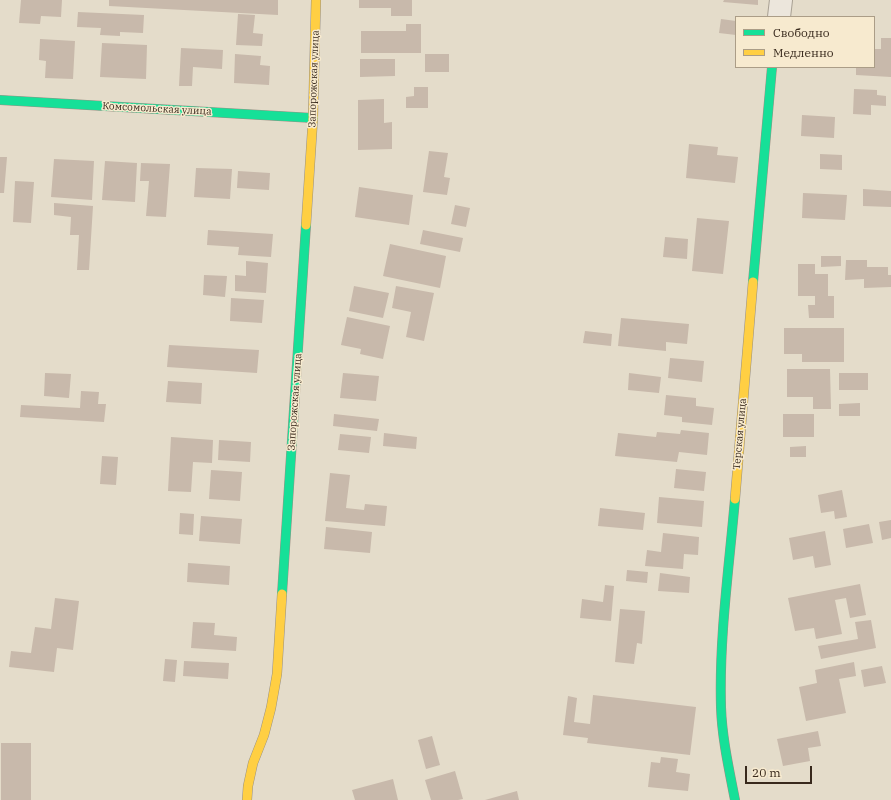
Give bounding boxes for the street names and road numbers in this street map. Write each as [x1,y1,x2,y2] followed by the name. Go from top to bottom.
[306,30,322,128] street label: Запорожская улица
[102,100,212,118] street label: Комсомольская улица
[286,353,304,451] street label: Запорожская улица
[731,398,749,470] street label: Терская улица

